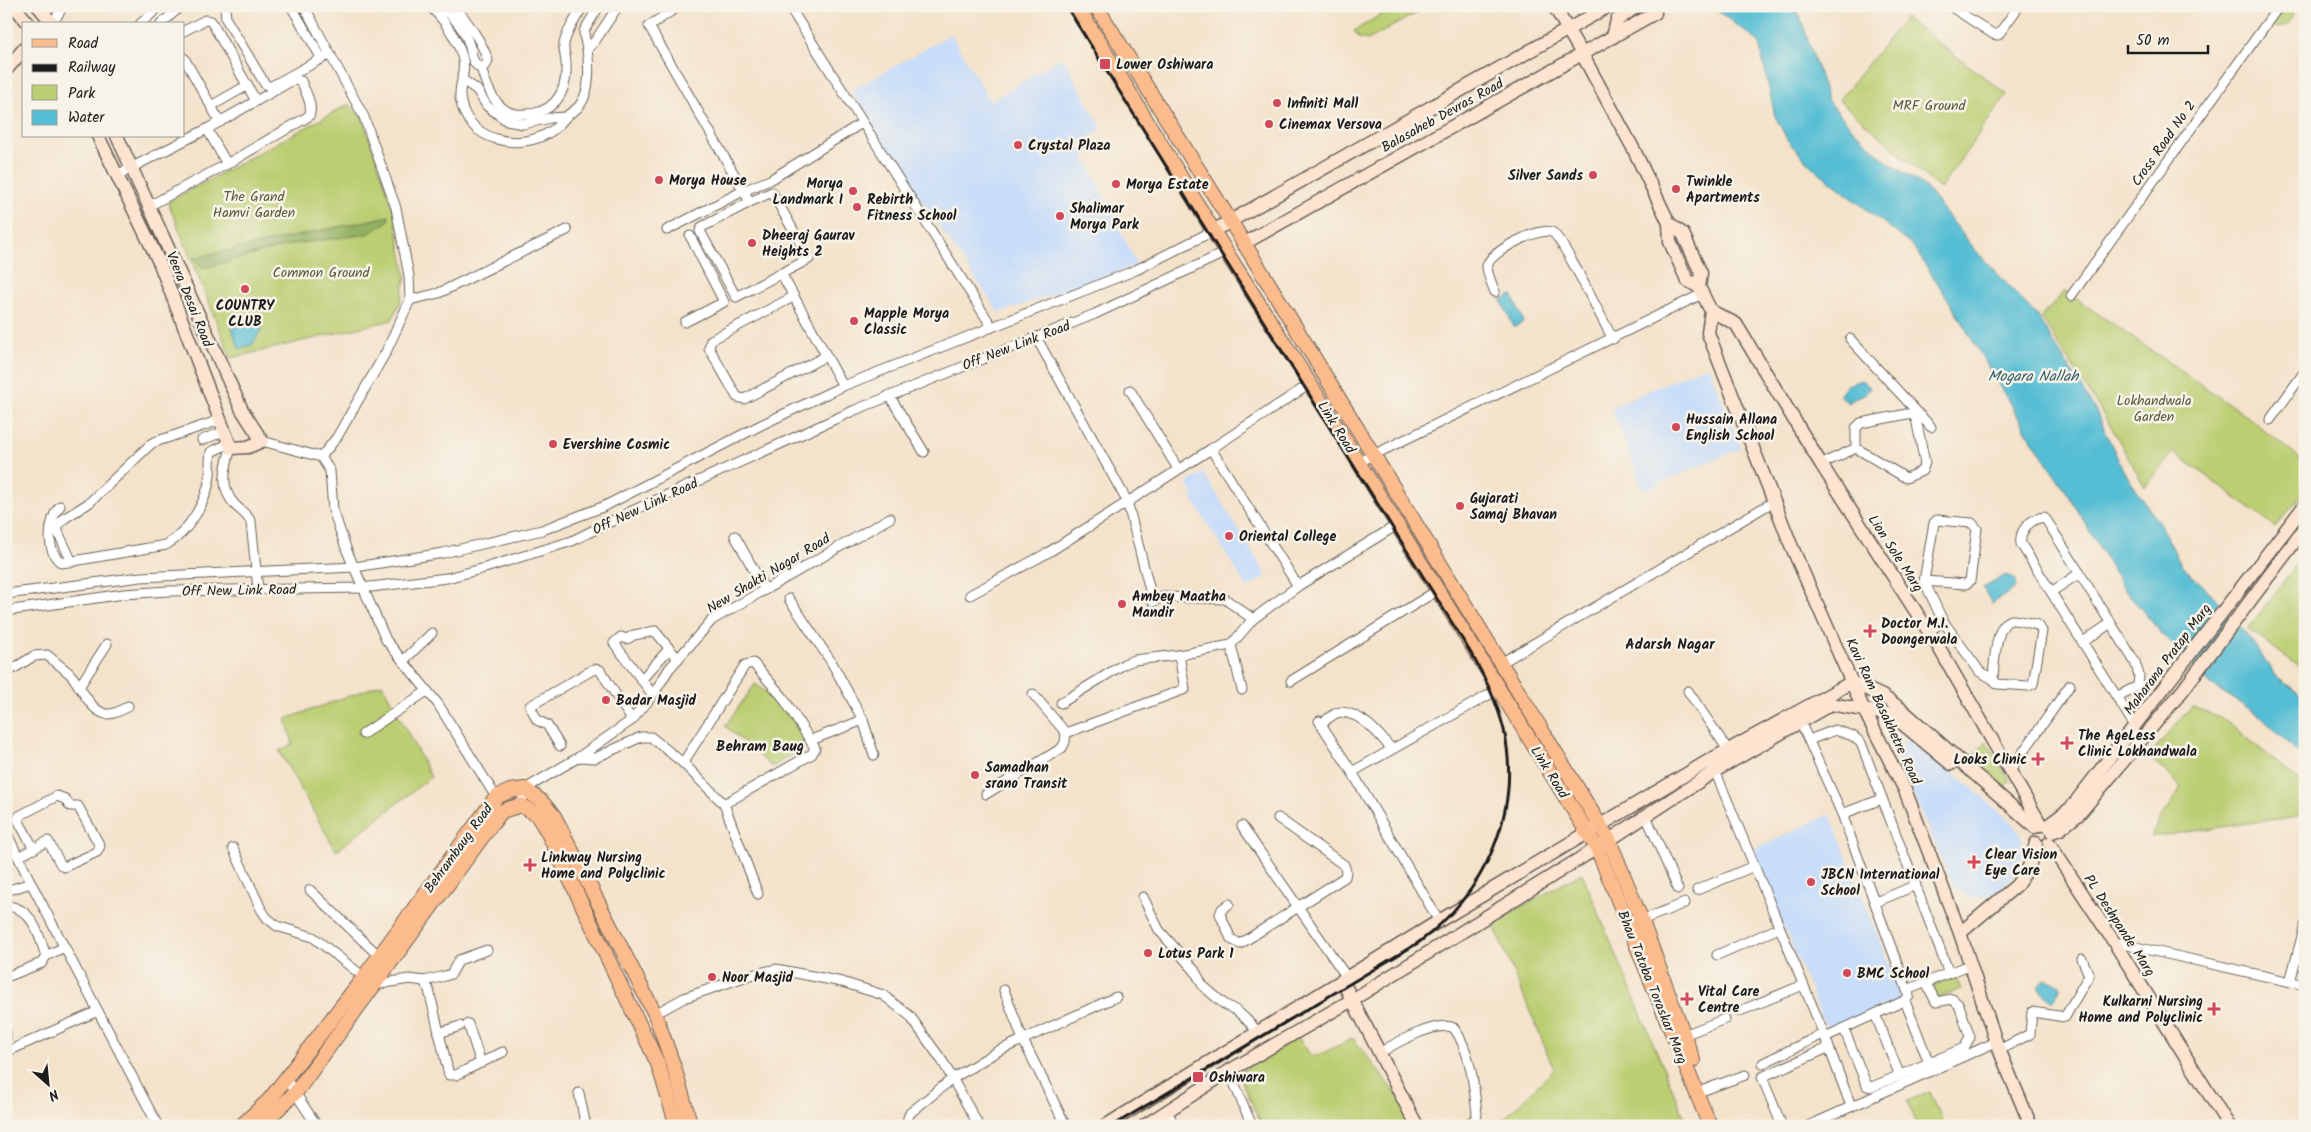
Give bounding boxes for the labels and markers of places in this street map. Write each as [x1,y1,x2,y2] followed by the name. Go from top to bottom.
[1116,54,1213,76] place label: Lower Oshiwara
[1098,57,1112,71] marker: Lower Oshiwara
[1287,93,1359,115] place label: Infiniti Mall
[1271,97,1283,109] marker: Infiniti Mall
[1279,114,1382,136] place label: Cinemax Versova
[1263,118,1275,130] marker: Cinemax Versova
[1028,135,1111,157] place label: Crystal Plaza
[1012,139,1024,151] marker: Crystal Plaza
[1508,165,1583,187] place label: Silver Sands
[1587,169,1599,181] marker: Silver Sands
[669,170,747,192] place label: Morya House
[1686,171,1760,209] place label: Twinkle Apartments
[773,173,843,211] place label: Morya Landmark I
[653,174,665,186] marker: Morya House
[1126,174,1209,196] place label: Morya Estate
[1110,178,1122,190] marker: Morya Estate
[1670,183,1682,195] marker: Twinkle Apartments
[847,185,859,197] marker: Morya Landmark I
[867,189,957,227] place label: Rebirth Fitness School
[1070,198,1140,236] place label: Shalimar Morya Park
[851,201,863,213] marker: Rebirth Fitness School
[1054,210,1066,222] marker: Shalimar Morya Park
[762,225,856,263] place label: Dheeraj Gaurav Heights 2
[746,237,758,249] marker: Dheeraj Gaurav Heights 2
[239,283,251,295] marker: COUNTRY CLUB
[216,295,275,333] place label: COUNTRY CLUB
[864,303,949,341] place label: Mapple Morya Classic
[848,315,860,327] marker: Mapple Morya Classic
[1686,409,1777,447] place label: Hussain Allana English School
[1670,421,1682,433] marker: Hussain Allana English School
[563,434,670,456] place label: Evershine Cosmic
[547,438,559,450] marker: Evershine Cosmic
[1470,488,1557,526] place label: Gujarati Samaj Bhavan
[1454,500,1466,512] marker: Gujarati Samaj Bhavan
[1239,526,1337,548] place label: Oriental College
[1223,530,1235,542] marker: Oriental College
[1132,586,1226,624] place label: Ambey Maatha Mandir
[1116,598,1128,610] marker: Ambey Maatha Mandir
[1881,613,1957,651] place label: Doctor M.I. Doongerwala
[1863,624,1877,638] marker: Doctor M.I. Doongerwala
[616,690,697,712] place label: Badar Masjid
[600,694,612,706] marker: Badar Masjid
[2078,725,2197,763] place label: The AgeLess Clinic Lokhandwala
[2060,736,2074,750] marker: The AgeLess Clinic Lokhandwala
[1954,749,2027,771] place label: Looks Clinic
[2031,752,2045,766] marker: Looks Clinic
[985,757,1068,795] place label: Samadhan srano Transit
[969,769,981,781] marker: Samadhan srano Transit
[1985,844,2057,882] place label: Clear Vision Eye Care
[541,847,666,885] place label: Linkway Nursing Home and Polyclinic
[1967,855,1981,869] marker: Clear Vision Eye Care
[523,858,537,872] marker: Linkway Nursing Home and Polyclinic
[1821,864,1940,902] place label: JBCN International School
[1805,876,1817,888] marker: JBCN International School
[1158,943,1234,965] place label: Lotus Park 1
[1142,947,1154,959] marker: Lotus Park 1
[1857,963,1930,985] place label: BMC School
[722,967,794,989] place label: Noor Masjid
[1841,967,1853,979] marker: BMC School
[706,971,718,983] marker: Noor Masjid
[1698,981,1760,1019] place label: Vital Care Centre
[2078,991,2203,1029] place label: Kulkarni Nursing Home and Polyclinic
[1680,992,1694,1006] marker: Vital Care Centre
[2207,1002,2221,1016] marker: Kulkarni Nursing Home and Polyclinic
[1209,1067,1265,1089] place label: Oshiwara
[1191,1070,1205,1084] marker: Oshiwara

